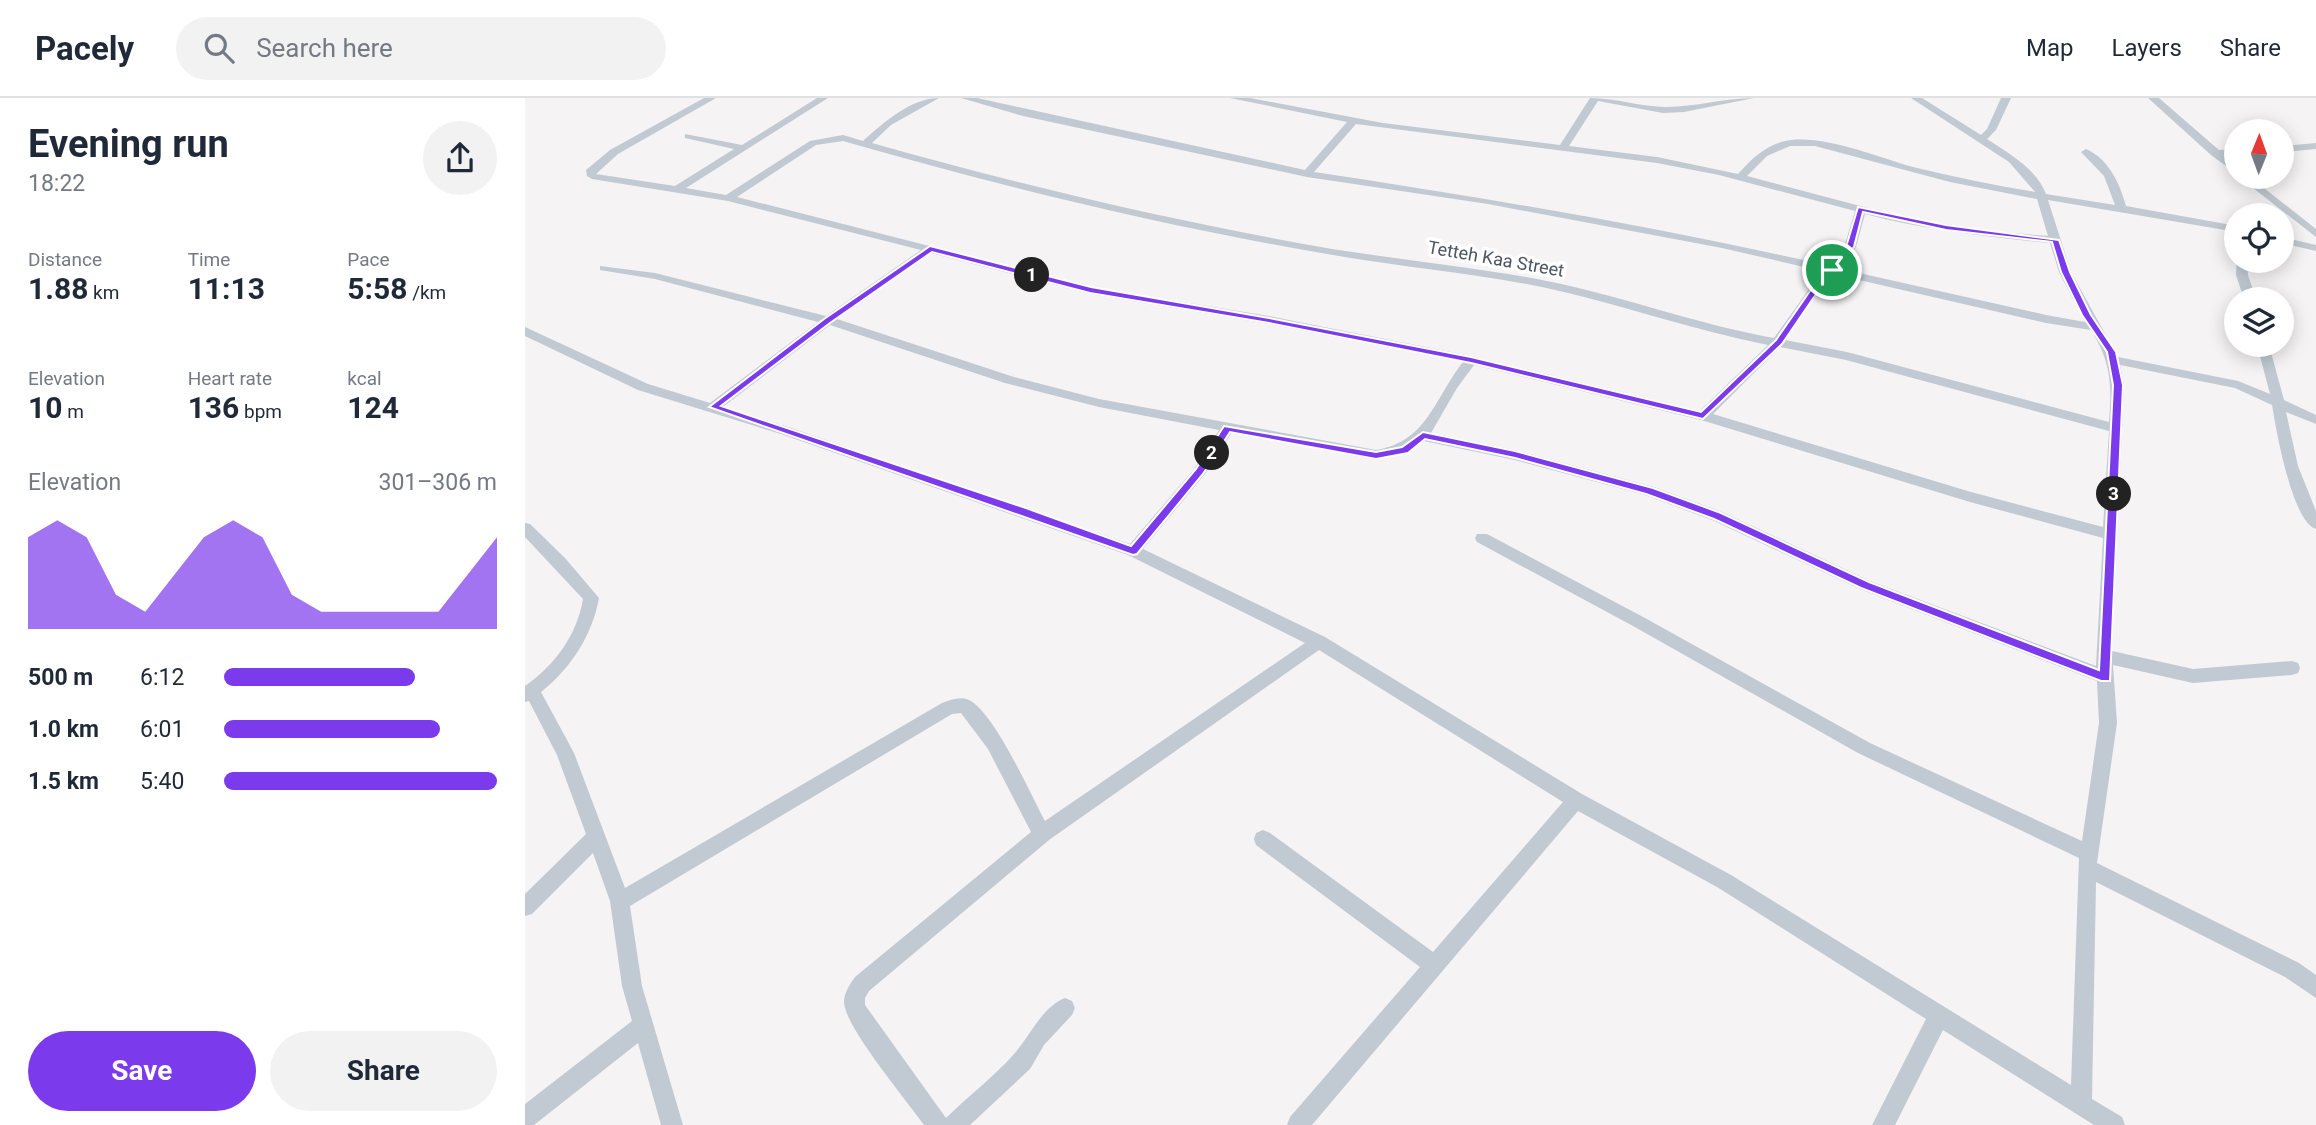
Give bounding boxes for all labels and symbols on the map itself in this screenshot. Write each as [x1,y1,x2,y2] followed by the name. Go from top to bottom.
[2224,119,2294,189] north arrow
[1426,236,1566,281] street label: Tetteh Kaa Street
[1802,240,1862,300] pin
[1015,258,1049,292] pin: 1
[1195,436,1229,470] pin: 2
[2097,476,2131,512] pin: 3

